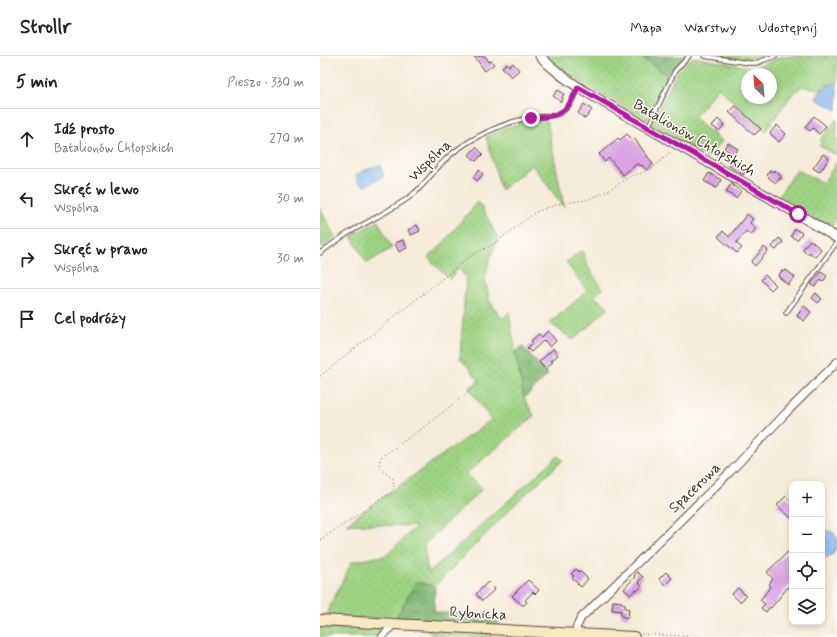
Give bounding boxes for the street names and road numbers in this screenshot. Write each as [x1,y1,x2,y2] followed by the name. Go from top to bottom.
[629,95,759,181] street label: Batalionów Chłopskich
[404,135,456,186] street label: Wspólna
[665,458,726,518] street label: Spacerowa
[449,603,507,625] street label: Rybnicka

